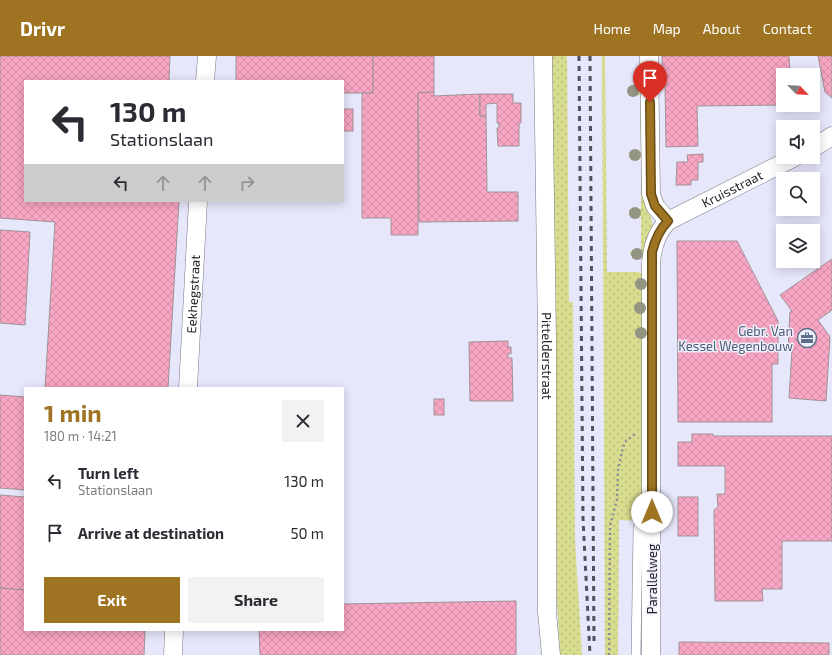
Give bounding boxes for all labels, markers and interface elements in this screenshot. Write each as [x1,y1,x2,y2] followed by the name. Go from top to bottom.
[20,17,65,40] text: Drivr
[594,20,631,37] text: Home
[653,20,681,37] text: Map
[703,20,741,37] text: About
[763,20,812,37] text: Contact
[633,61,667,102] pin
[639,67,661,89] icon: arrive
[776,68,820,112] north arrow
[776,68,820,268] map controls
[110,94,186,128] text: 130 m
[44,96,96,148] icon: left
[776,120,820,164] button: sound
[110,128,213,150] text: Stationslaan
[699,167,765,211] street label: Kruisstraat
[110,172,132,194] icon: left
[152,172,174,194] icon: ahead
[194,172,216,194] icon: ahead
[236,172,258,194] icon: right
[776,172,820,216] button: search
[776,224,820,268] button: layers
[183,254,203,334] street label: Eekhegstraat
[539,312,555,400] street label: Pittelderstraat
[678,323,793,354] place label: Gebr. Van Kessel Wegenbouw
[796,327,818,349] office icon: Gebr. Van Kessel Wegenbouw
[44,398,102,427] text: 1 min
[282,400,324,442] button: close
[44,428,117,444] text: 180 m · 14:21
[78,464,139,482] text: Turn left
[44,470,66,492] icon: left
[284,472,324,490] text: 130 m
[78,482,153,498] text: Stationslaan
[631,491,673,533] position arrow
[44,522,66,544] icon: arrive
[78,524,224,542] text: Arrive at destination
[290,524,324,542] text: 50 m
[644,544,660,614] street label: Parallelweg
[44,577,180,623] button: Exit
[188,577,324,623] button: Share

